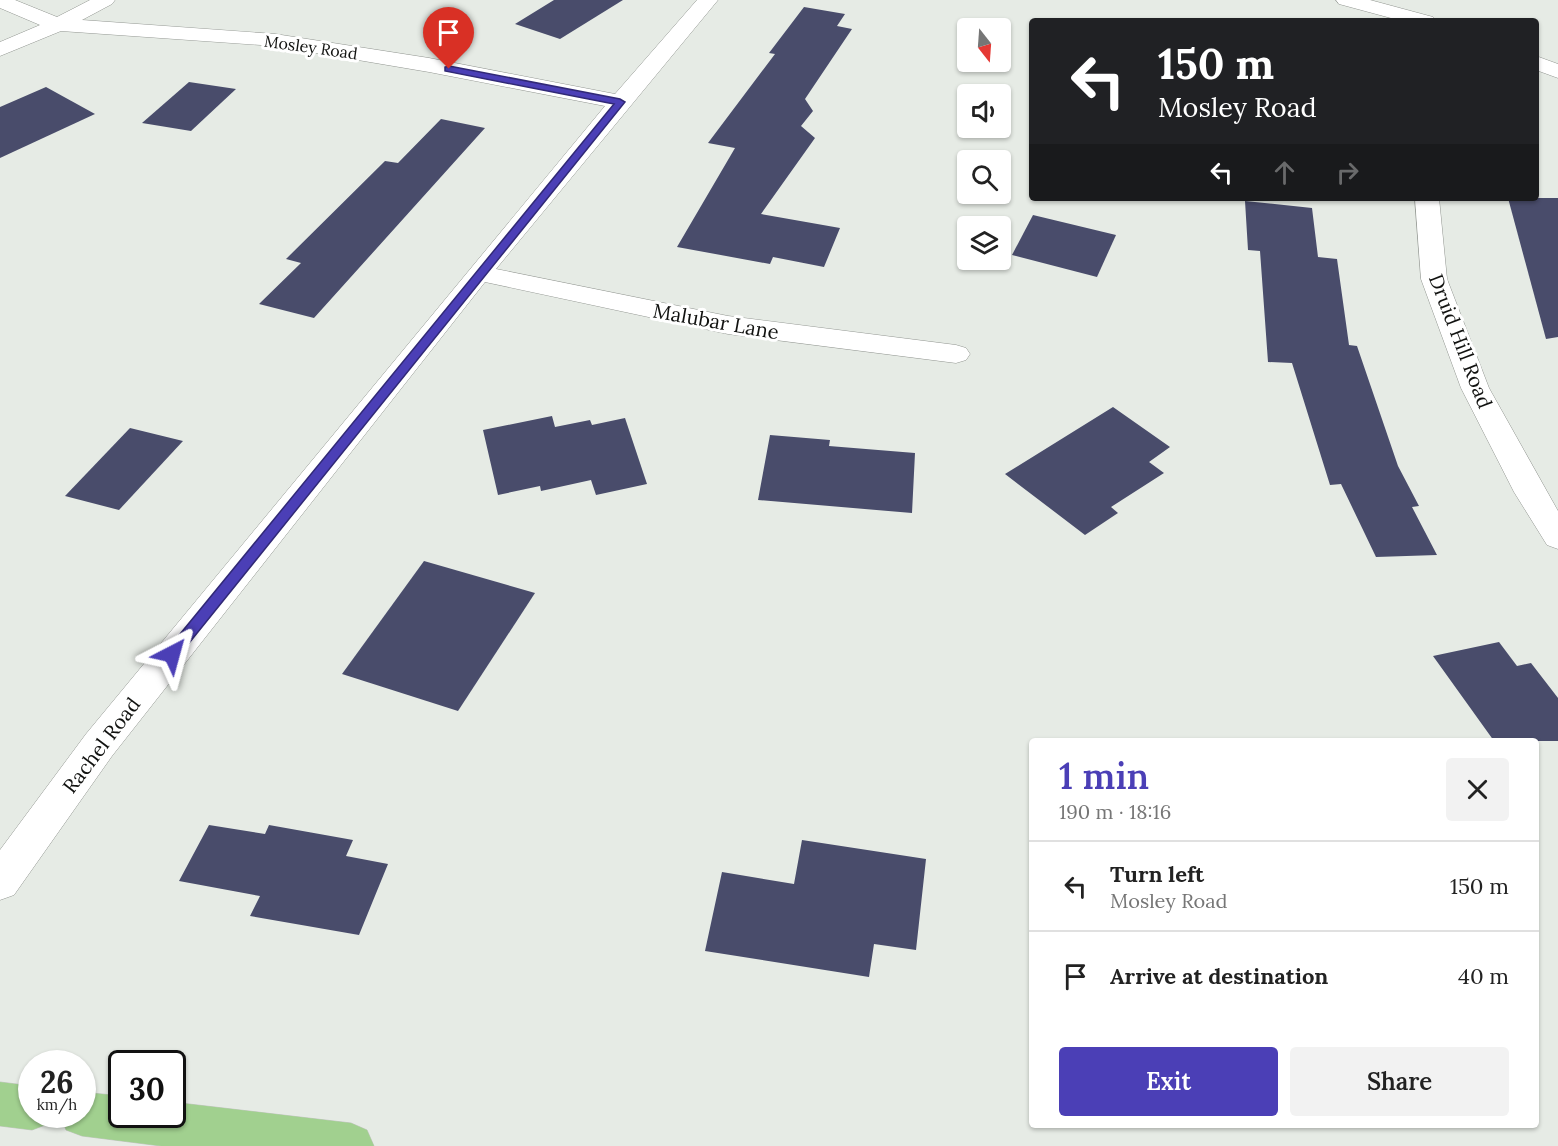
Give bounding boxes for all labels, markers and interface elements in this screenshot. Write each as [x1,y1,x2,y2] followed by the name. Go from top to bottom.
[423,7,474,69] pin
[432,16,465,49] icon: arrive
[957,18,1011,72] north arrow
[957,18,1011,270] map controls
[263,31,359,64] street label: Mosley Road
[1158,37,1274,91] text: 150 m
[1059,42,1137,120] icon: left
[957,84,1011,138] button: sound
[1158,90,1317,124] text: Mosley Road
[957,150,1011,204] button: search
[1205,156,1238,189] icon: left
[1268,156,1301,189] icon: ahead
[1331,156,1364,189] icon: right
[957,216,1011,270] button: layers
[1424,270,1498,412] street label: Druid Hill Road
[651,298,781,344] street label: Malubar Lane
[140,622,204,686] position arrow
[57,692,145,798] street label: Rachel Road
[1059,753,1149,799] text: 1 min
[1446,758,1509,821] button: close
[1059,799,1171,824] text: 190 m · 18:16
[1110,860,1204,888] text: Turn left
[1059,870,1092,903] icon: left
[1450,872,1509,900] text: 150 m
[1110,888,1228,913] text: Mosley Road
[1059,960,1092,993] icon: arrive
[1110,962,1328,990] text: Arrive at destination
[1458,962,1509,990] text: 40 m
[1059,1047,1278,1116] button: Exit
[1290,1047,1509,1116] button: Share
[108,1050,186,1128] speed limit sign: 30
[40,1063,74,1101] text: 26
[37,1095,77,1114] text: km/h

